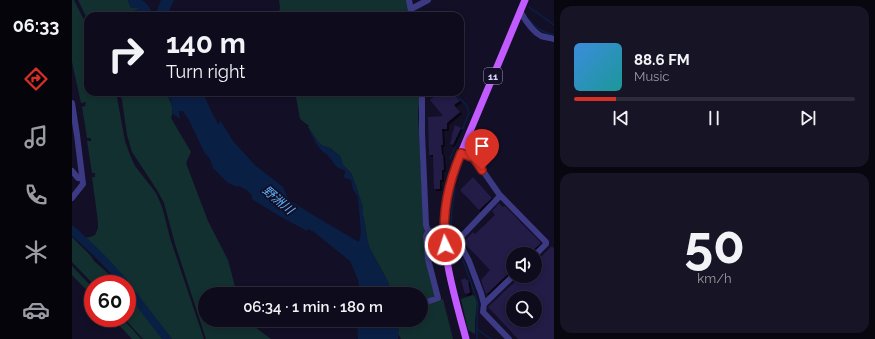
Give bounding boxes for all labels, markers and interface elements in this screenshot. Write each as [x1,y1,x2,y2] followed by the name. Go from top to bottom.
[13,15,59,36] text: 06:33
[166,27,246,60] text: 140 m
[100,28,152,80] icon: right
[634,51,690,69] text: 88.6 FM
[166,61,245,82] text: Turn right
[22,65,50,93] icon: directions
[484,68,502,84] road number: 11
[634,69,669,84] text: Music
[610,107,632,129] icon: previous
[703,107,725,129] icon: pause
[797,107,819,129] icon: next
[22,123,50,151] icon: music
[465,129,499,170] pin
[471,135,493,157] icon: arrive
[22,181,50,209] icon: phone
[260,183,298,218] water label: 野洲川
[684,214,745,275] text: 50
[424,224,466,266] position arrow
[22,238,50,266] icon: climate
[506,247,542,327] map controls
[506,247,542,283] button: sound
[697,271,732,286] text: km/h
[84,275,136,327] speed limit sign: 60
[506,291,542,327] button: search
[22,296,50,324] icon: car
[243,298,383,316] text: 06:34 · 1 min · 180 m

